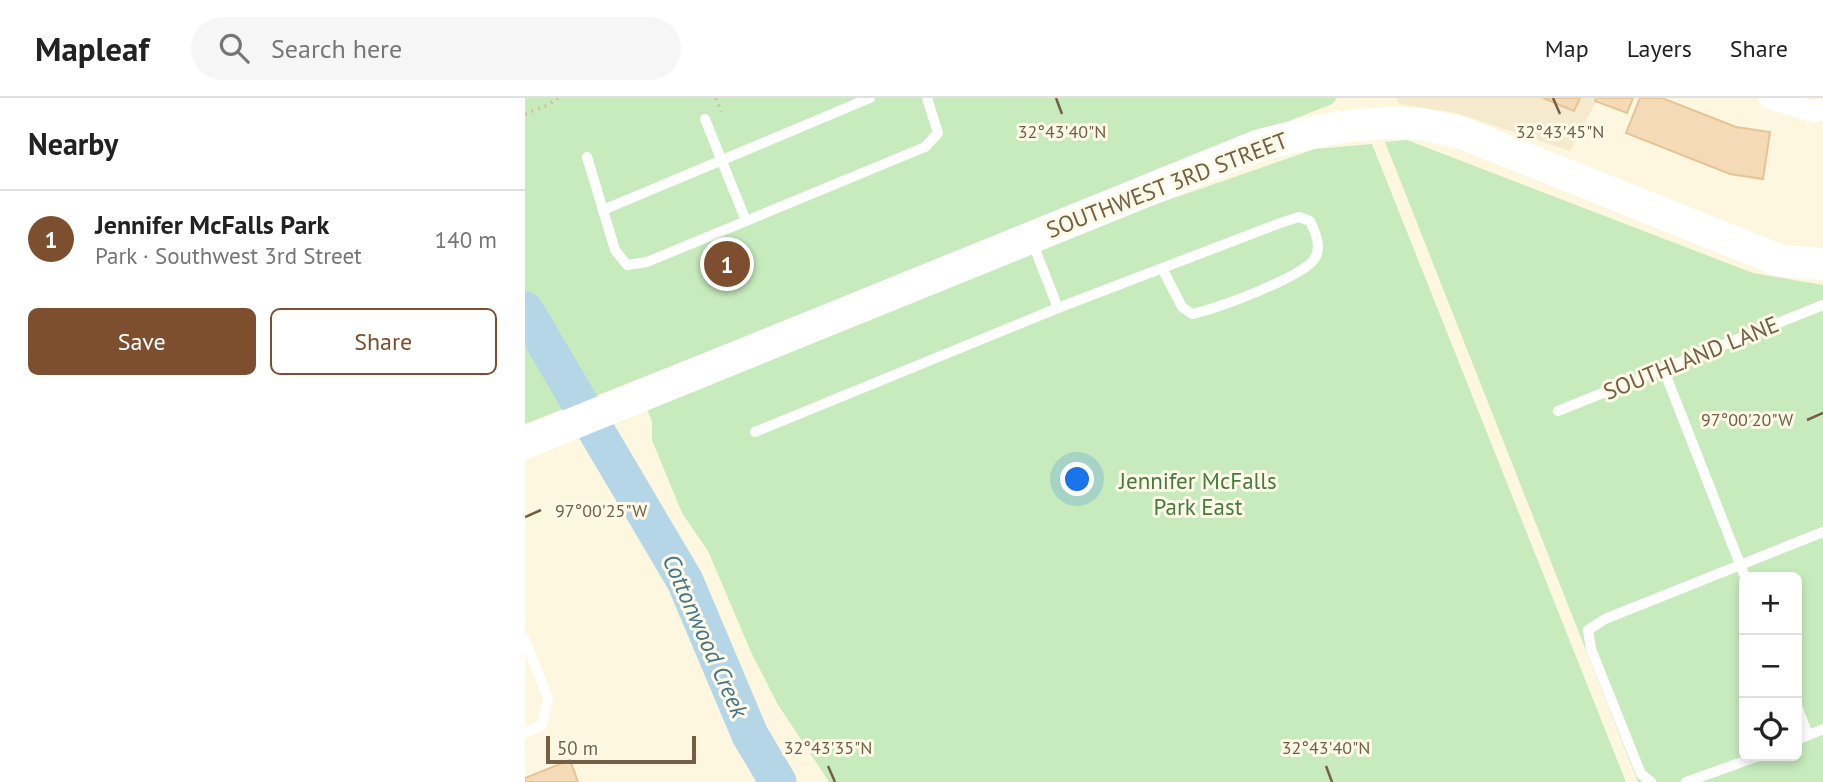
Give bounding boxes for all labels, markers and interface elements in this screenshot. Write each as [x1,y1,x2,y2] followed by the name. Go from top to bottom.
[191,17,681,80] search box
[35,27,149,70] text: Mapleaf
[215,29,253,67] icon: search
[271,32,402,65] text: Search here
[1545,33,1589,64] text: Map
[1627,33,1692,64] text: Layers
[1730,33,1788,64] text: Share
[1018,120,1106,143] text: 32°43'40"N
[1516,120,1604,143] text: 32°43'45"N
[28,124,118,163] text: Nearby
[1042,125,1292,244] street label: SOUTHWEST 3RD STREET
[95,208,329,241] text: Jennifer McFalls Park
[44,225,58,254] text: 1
[435,225,497,254] text: 140 m
[704,238,750,290] pin: 1
[95,241,362,270] text: Park · Southwest 3rd Street
[28,308,256,375] button: Save
[270,308,497,375] button: Share
[1599,309,1783,406] street label: SOUTHLAND LANE
[1701,408,1793,431] text: 97°00'20"W
[1060,462,1094,496] your location
[1118,466,1277,521] park label: Jennifer McFalls Park East
[555,499,647,522] text: 97°00'25"W
[656,549,756,723] water label: Cottonwood Creek
[1739,572,1802,761] map controls
[1739,572,1802,635] button: +
[1739,635,1802,698] button: −
[1739,698,1802,761] button: locate
[546,733,697,765] scale bar
[557,736,598,760] text: 50 m
[784,736,872,759] text: 32°43'35"N
[1282,736,1370,759] text: 32°43'40"N

